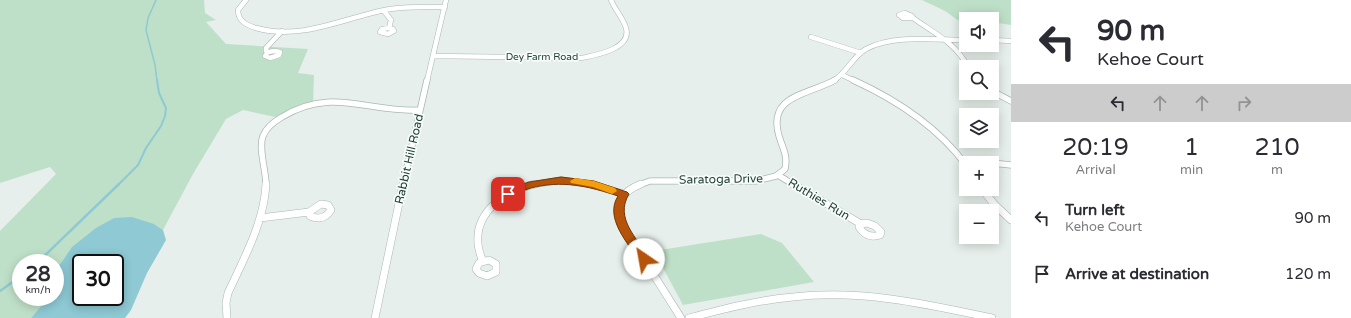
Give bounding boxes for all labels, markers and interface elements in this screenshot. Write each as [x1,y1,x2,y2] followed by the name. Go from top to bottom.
[959,12,999,244] map controls
[959,12,999,52] button: sound
[1097,14,1165,48] text: 90 m
[1031,16,1083,68] icon: left
[1097,48,1204,70] text: Kehoe Court
[506,51,578,63] street label: Dey Farm Road
[959,60,999,100] button: search
[1107,92,1129,114] icon: left
[1149,92,1171,114] icon: ahead
[1191,92,1213,114] icon: ahead
[1233,92,1255,114] icon: right
[959,108,999,148] button: layers
[392,112,426,206] street label: Rabbit Hill Road
[1062,133,1129,162] text: 20:19
[1184,133,1199,162] text: 1
[1254,133,1300,162] text: 210
[959,156,999,196] button: +
[1075,162,1116,178] text: Arrival
[1180,162,1203,178] text: min
[1271,162,1283,178] text: m
[679,171,763,187] street label: Saratoga Drive
[786,175,852,223] street label: Ruthies Run
[491,177,525,211] pin
[497,183,519,205] icon: arrive
[1065,201,1125,219] text: Turn left
[959,204,999,244] button: −
[1031,207,1053,229] icon: left
[1294,209,1331,227] text: 90 m
[1065,219,1142,235] text: Kehoe Court
[623,238,665,280] position arrow
[72,254,124,306] speed limit sign: 30
[25,263,51,287] text: 28
[1031,263,1053,285] icon: arrive
[1065,265,1209,283] text: Arrive at destination
[1285,265,1331,283] text: 120 m
[25,284,51,296] text: km/h

